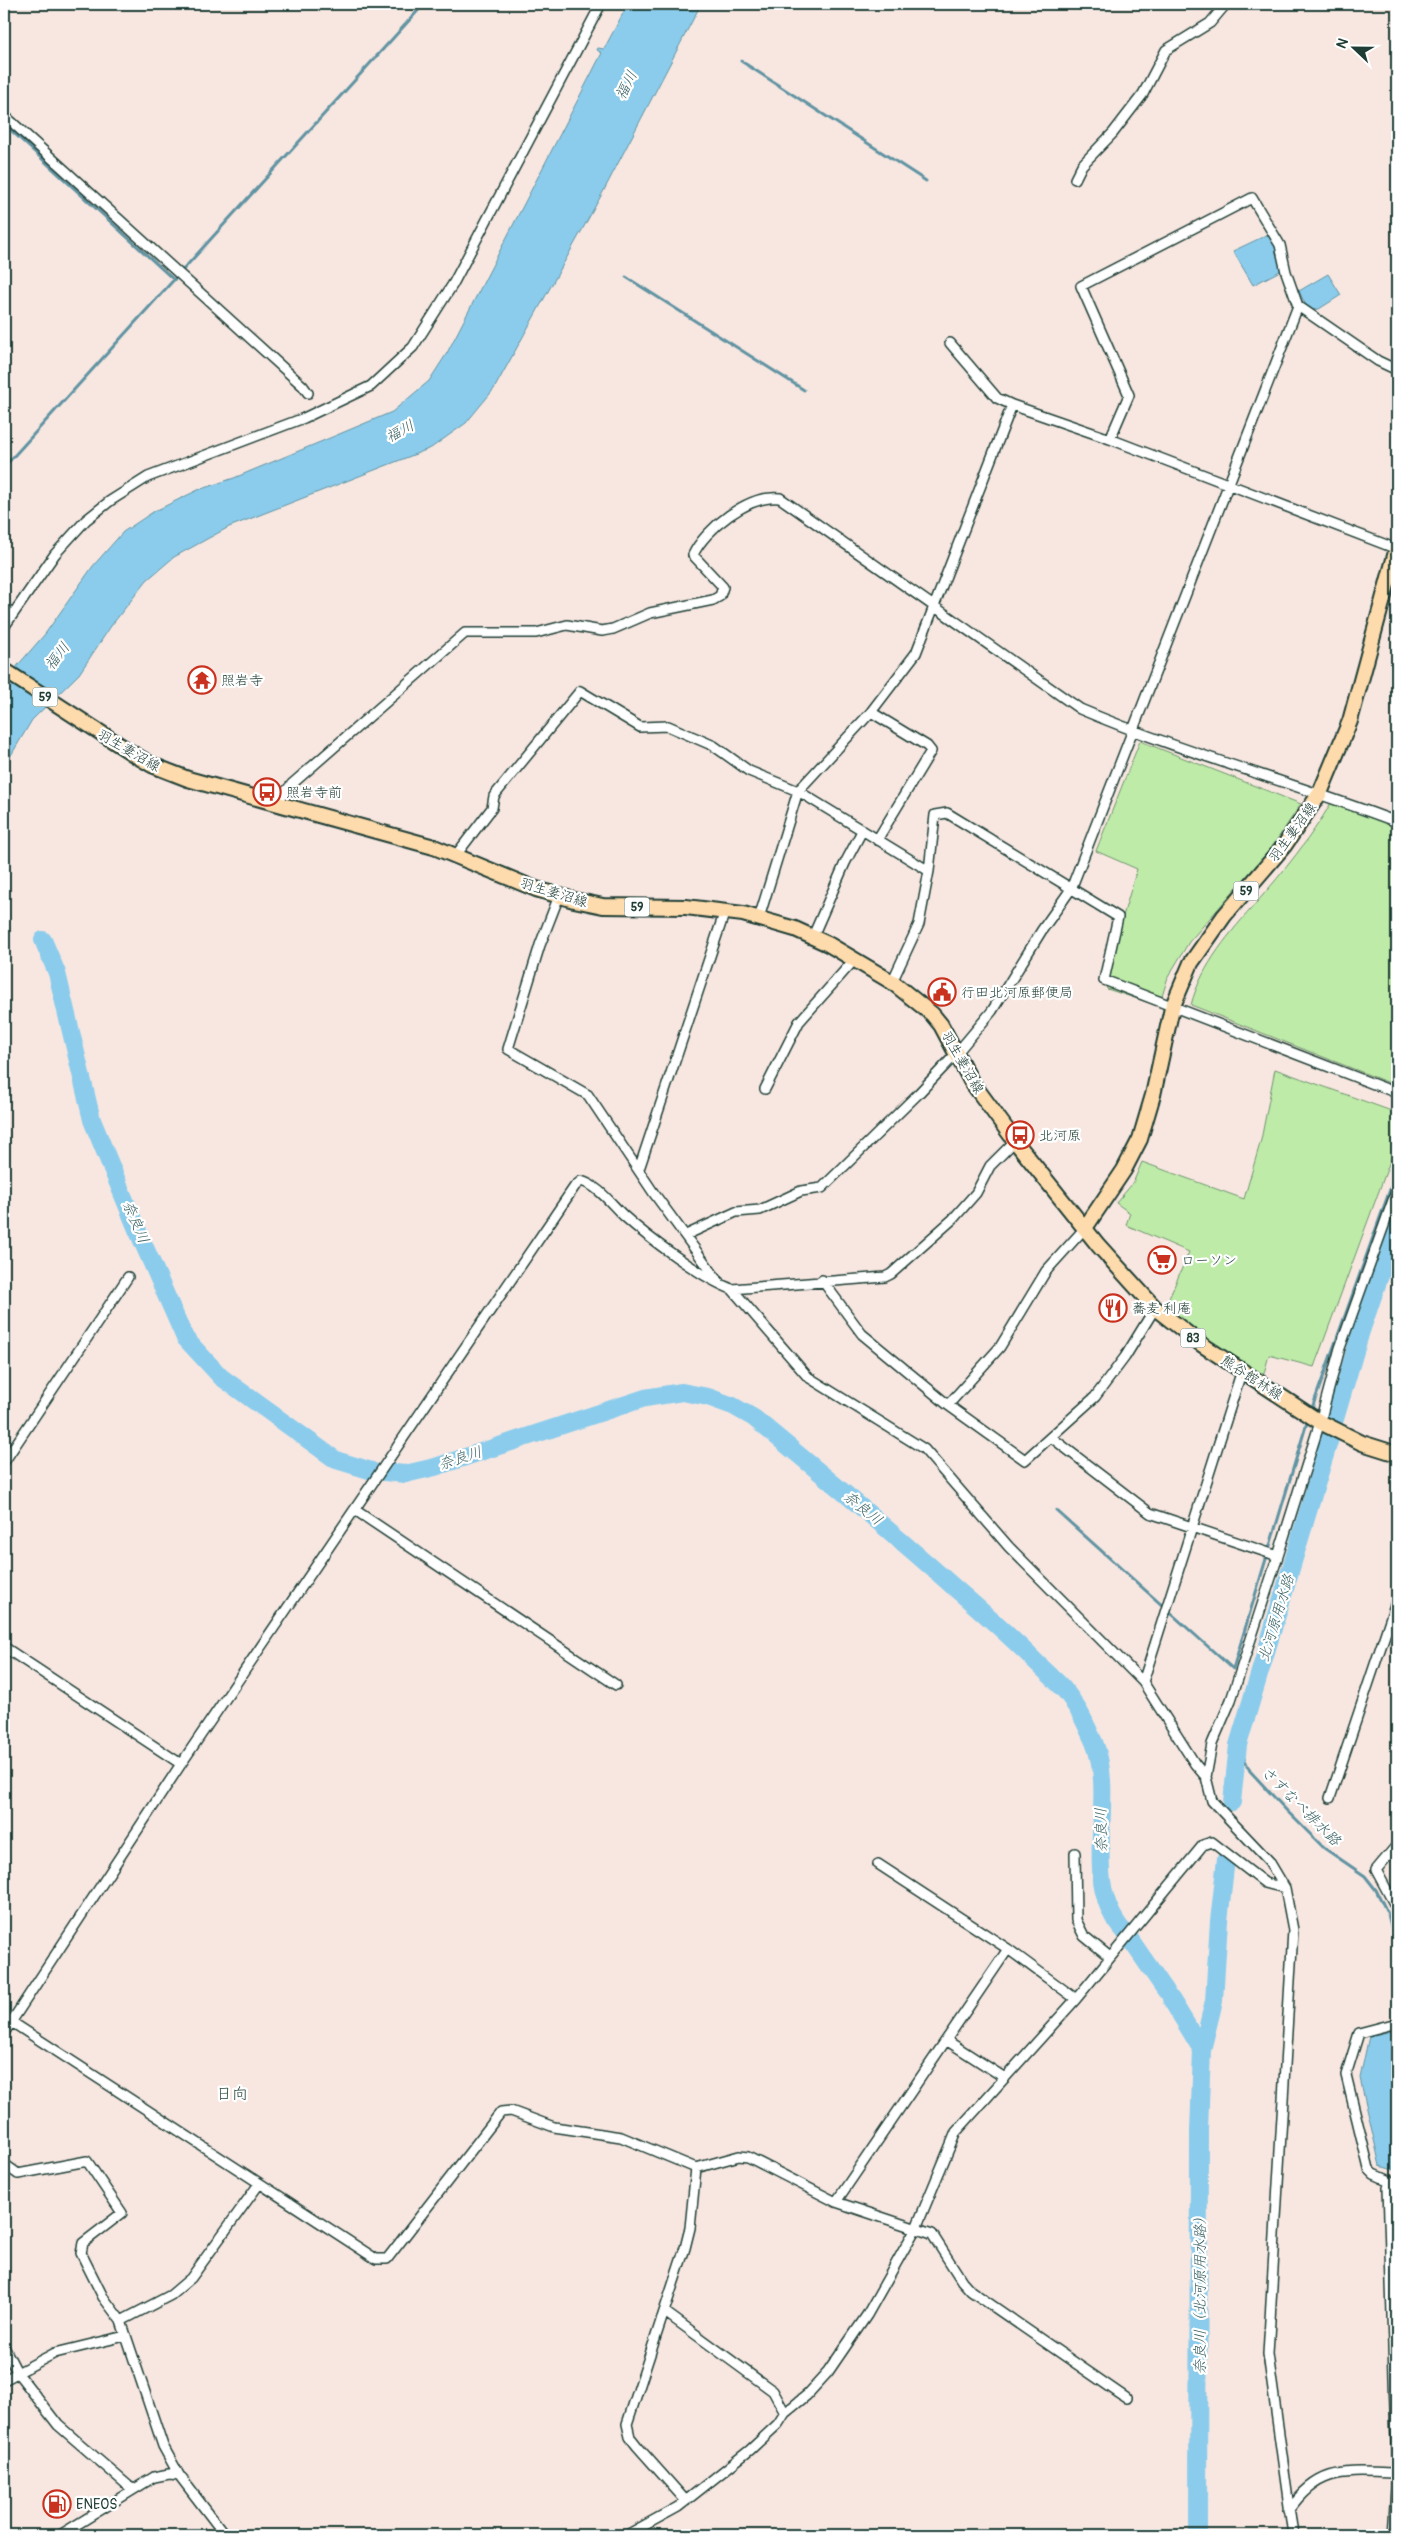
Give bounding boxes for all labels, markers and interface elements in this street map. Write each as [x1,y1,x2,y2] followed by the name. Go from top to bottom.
[1328,22,1378,72] north arrow
[1333,36,1352,51] text: N
[611,68,642,103] water label: 福川
[383,416,418,447] water label: 福川
[41,639,74,674] water label: 福川
[187,665,217,695] temple icon: 照岩寺
[221,672,263,689] place label: 照岩寺
[32,688,58,706] road number: 59
[94,726,163,775] street label: 羽生妻沼線
[252,777,282,807] bus stop icon: 照岩寺前
[286,784,342,801] place label: 照岩寺前
[1265,799,1320,866] street label: 羽生妻沼線
[518,874,590,911] street label: 羽生妻沼線
[1234,881,1258,900] road number: 59
[624,898,650,916] road number: 59
[927,977,957,1007] public building icon: 行田北河原郵便局
[961,984,1073,1001] place label: 行田北河原郵便局
[938,1028,987,1097] street label: 羽生妻沼線
[1005,1120,1035,1150] bus stop icon: 北河原
[1039,1127,1081,1144] place label: 北河原
[118,1198,153,1247] water label: 奈良川
[1147,1245,1177,1275] supermarket icon: ローソン
[1181,1252,1237,1269] place label: ローソン
[1098,1293,1128,1323] restaurant icon: 蕎麦 利庵
[1132,1300,1191,1317] place label: 蕎麦 利庵
[1180,1329,1206,1348] road number: 83
[1218,1351,1286,1404] street label: 熊谷館林線
[436,1442,484,1474] water label: 奈良川
[839,1487,886,1530] water label: 奈良川
[1254,1571,1299,1664] water label: 北河原用水路
[1257,1763,1345,1851] water label: さすなべ排水路
[1092,1807,1111,1853] water label: 奈良川
[216,2084,248,2104] district label: 日向
[1191,2209,1210,2375] water label: 奈良川（北河原用水路）
[42,2489,72,2519] fuel station icon: ENEOS
[76,2496,117,2513] place label: ENEOS

